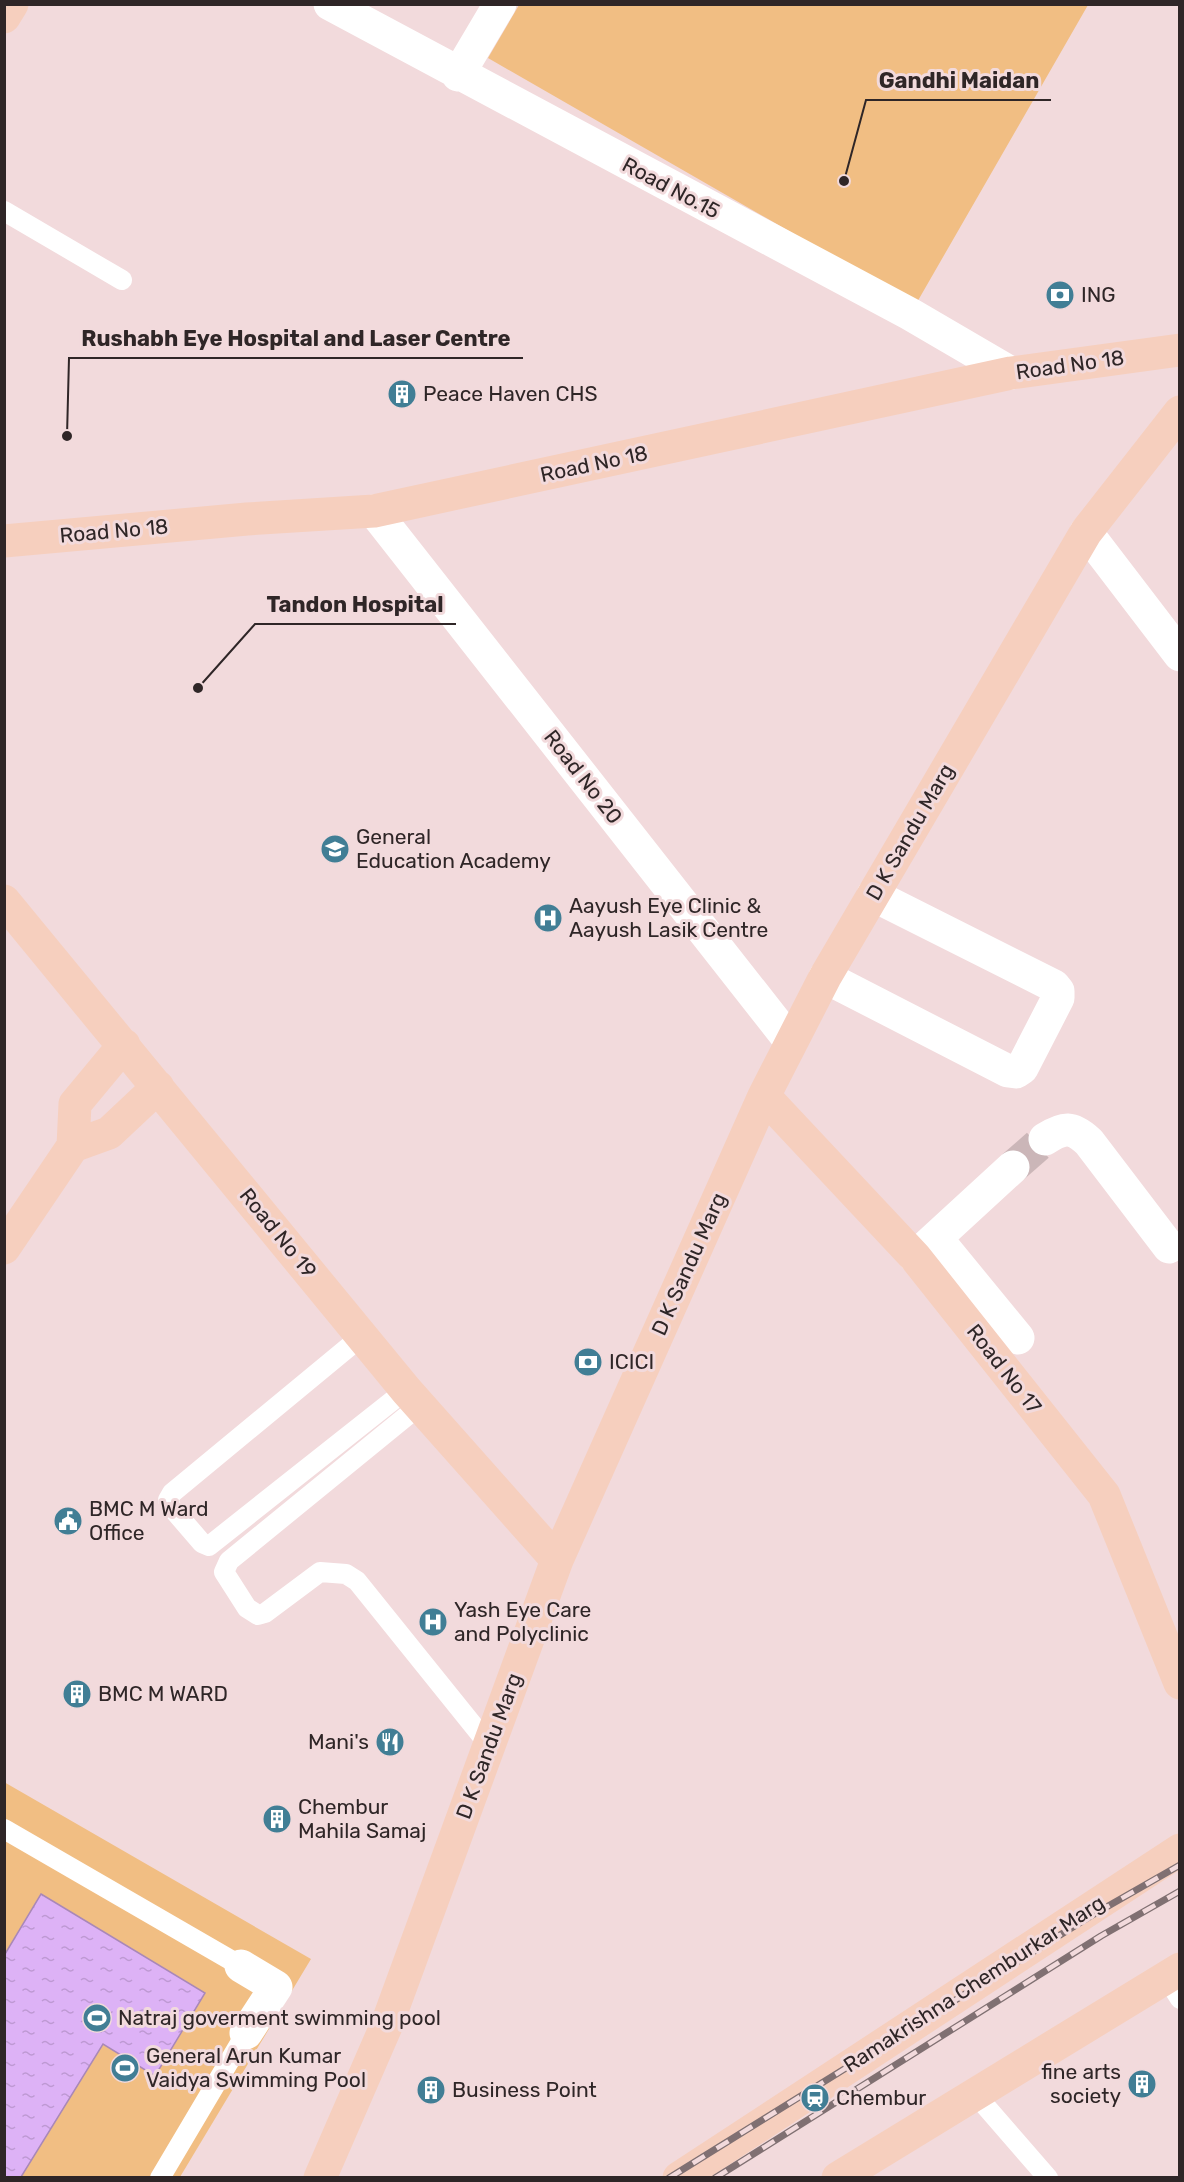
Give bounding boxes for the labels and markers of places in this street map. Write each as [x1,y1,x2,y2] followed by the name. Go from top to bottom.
[866,60,1051,100] callout: Gandhi Maidan
[1044,279,1076,311] bank icon: ING
[1081,282,1116,307] place label: ING
[69,318,523,358] callout: Rushabh Eye Hospital and Laser Centre
[386,378,418,410] building icon: Peace Haven CHS
[423,381,597,406] place label: Peace Haven CHS
[255,584,456,624] callout: Tandon Hospital
[356,824,551,873] place label: General Education Academy
[319,833,351,865] school or university icon: General Education Academy
[569,893,768,942] place label: Aayush Eye Clinic & Aayush Lasik Centre
[532,902,564,934] hospital icon: Aayush Eye Clinic & Aayush Lasik Centre
[572,1346,604,1378] bank icon: ICICI
[609,1349,654,1374] place label: ICICI
[89,1496,209,1545] place label: BMC M Ward Office
[52,1505,84,1537] public building icon: BMC M Ward Office
[454,1597,591,1646] place label: Yash Eye Care and Polyclinic
[417,1606,449,1638] hospital icon: Yash Eye Care and Polyclinic
[61,1678,93,1710] building icon: BMC M WARD
[98,1681,228,1706] place label: BMC M WARD
[374,1726,406,1758] restaurant icon: Mani's
[308,1729,369,1754] place label: Mani's
[298,1794,426,1843] place label: Chembur Mahila Samaj
[261,1803,293,1835] building icon: Chembur Mahila Samaj
[81,2002,113,2034] sports icon: Natraj goverment swimming pool
[118,2005,441,2030] place label: Natraj goverment swimming pool
[146,2043,366,2092] place label: General Arun Kumar Vaidya Swimming Pool
[109,2052,141,2084] sports icon: General Arun Kumar Vaidya Swimming Pool
[1041,2059,1121,2108] place label: fine arts society
[1126,2068,1158,2100] building icon: fine arts society
[415,2074,447,2106] building icon: Business Point
[452,2077,597,2102] place label: Business Point
[799,2082,831,2114] station icon: Chembur
[836,2085,926,2110] place label: Chembur

